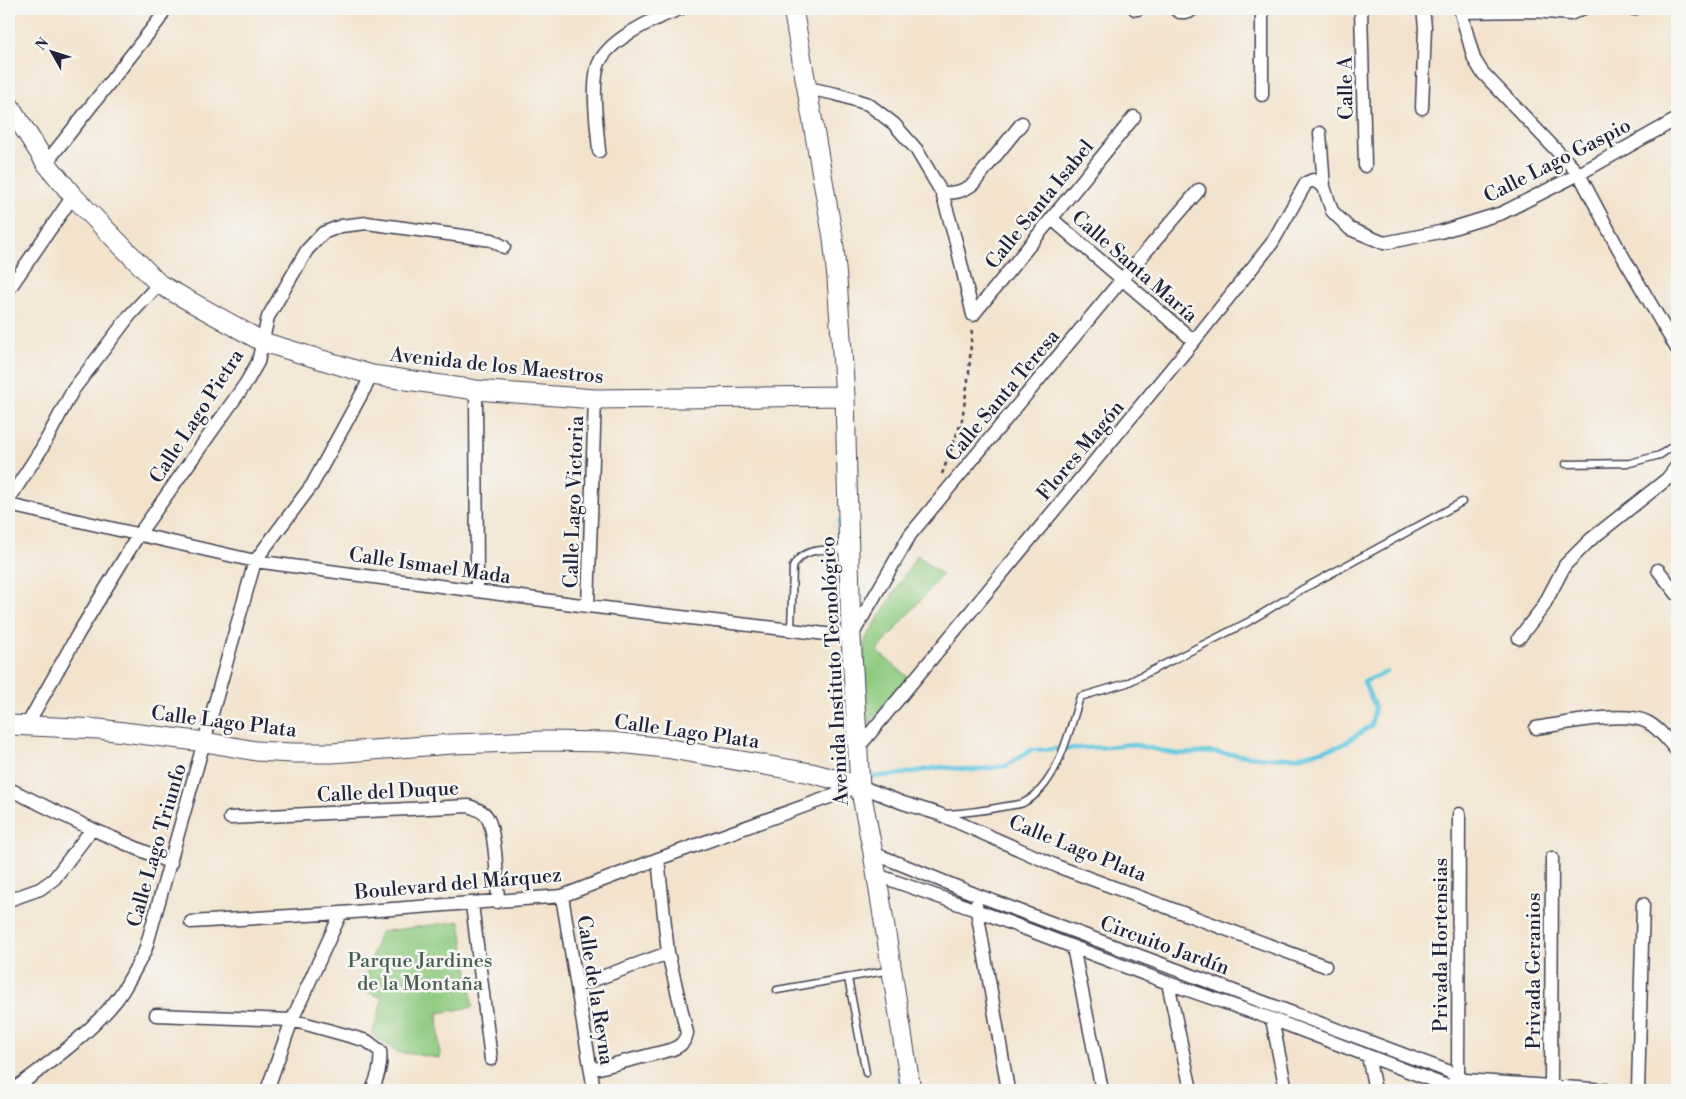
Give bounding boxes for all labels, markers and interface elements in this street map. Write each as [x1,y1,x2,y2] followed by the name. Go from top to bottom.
[28,28,78,78] north arrow
[32,34,53,54] text: N
[1333,55,1360,120] street label: Calle A
[1480,113,1636,209] street label: Calle Lago Gaspio
[980,135,1100,275] street label: Calle Santa Isabel
[1066,206,1203,329] street label: Calle Santa María
[941,324,1066,467] street label: Calle Santa Teresa
[388,343,605,390] street label: Avenida de los Maestros
[145,344,250,489] street label: Calle Lago Pietra
[1032,396,1130,506] street label: Flores Magón
[559,414,590,589] street label: Calle Lago Victoria
[816,535,855,808] street label: Avenida Instituto Tecnológico
[347,543,513,590] street label: Calle Ismael Mada
[150,701,299,744] street label: Calle Lago Plata
[613,710,762,755] street label: Calle Lago Plata
[122,761,193,930] street label: Calle Lago Triunfo
[316,776,460,809] street label: Calle del Duque
[1005,810,1151,889] street label: Calle Lago Plata
[1429,858,1454,1032] street label: Privada Hortensias
[353,863,563,906] street label: Boulevard del Márquez
[1522,893,1547,1049] street label: Privada Geranios
[1096,911,1233,981] street label: Circuito Jardín
[570,914,619,1068] street label: Calle de la Reyna
[347,949,493,997] park label: Parque Jardines de la Montaña

